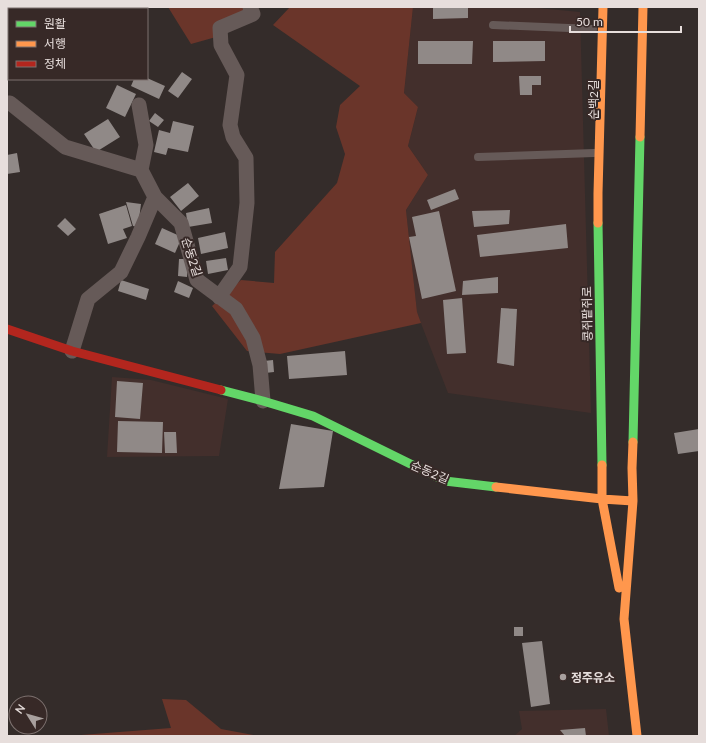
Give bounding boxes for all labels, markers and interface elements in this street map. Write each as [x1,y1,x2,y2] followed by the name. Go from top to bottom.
[8,8,148,80] legend
[570,8,681,34] scale bar
[576,14,603,29] text: 50 m
[44,16,66,31] text: 원활
[44,36,66,51] text: 서행
[44,56,66,71] text: 정체
[586,80,601,120] street label: 순백2길
[179,236,205,278] street label: 순동2길
[579,286,595,342] street label: 콩쥐팥쥐로
[409,457,451,487] street label: 순동2길
[571,670,615,685] place label: 정주유소
[558,672,568,682] marker: 정주유소
[8,695,48,735] north arrow
[12,701,27,716] text: N

